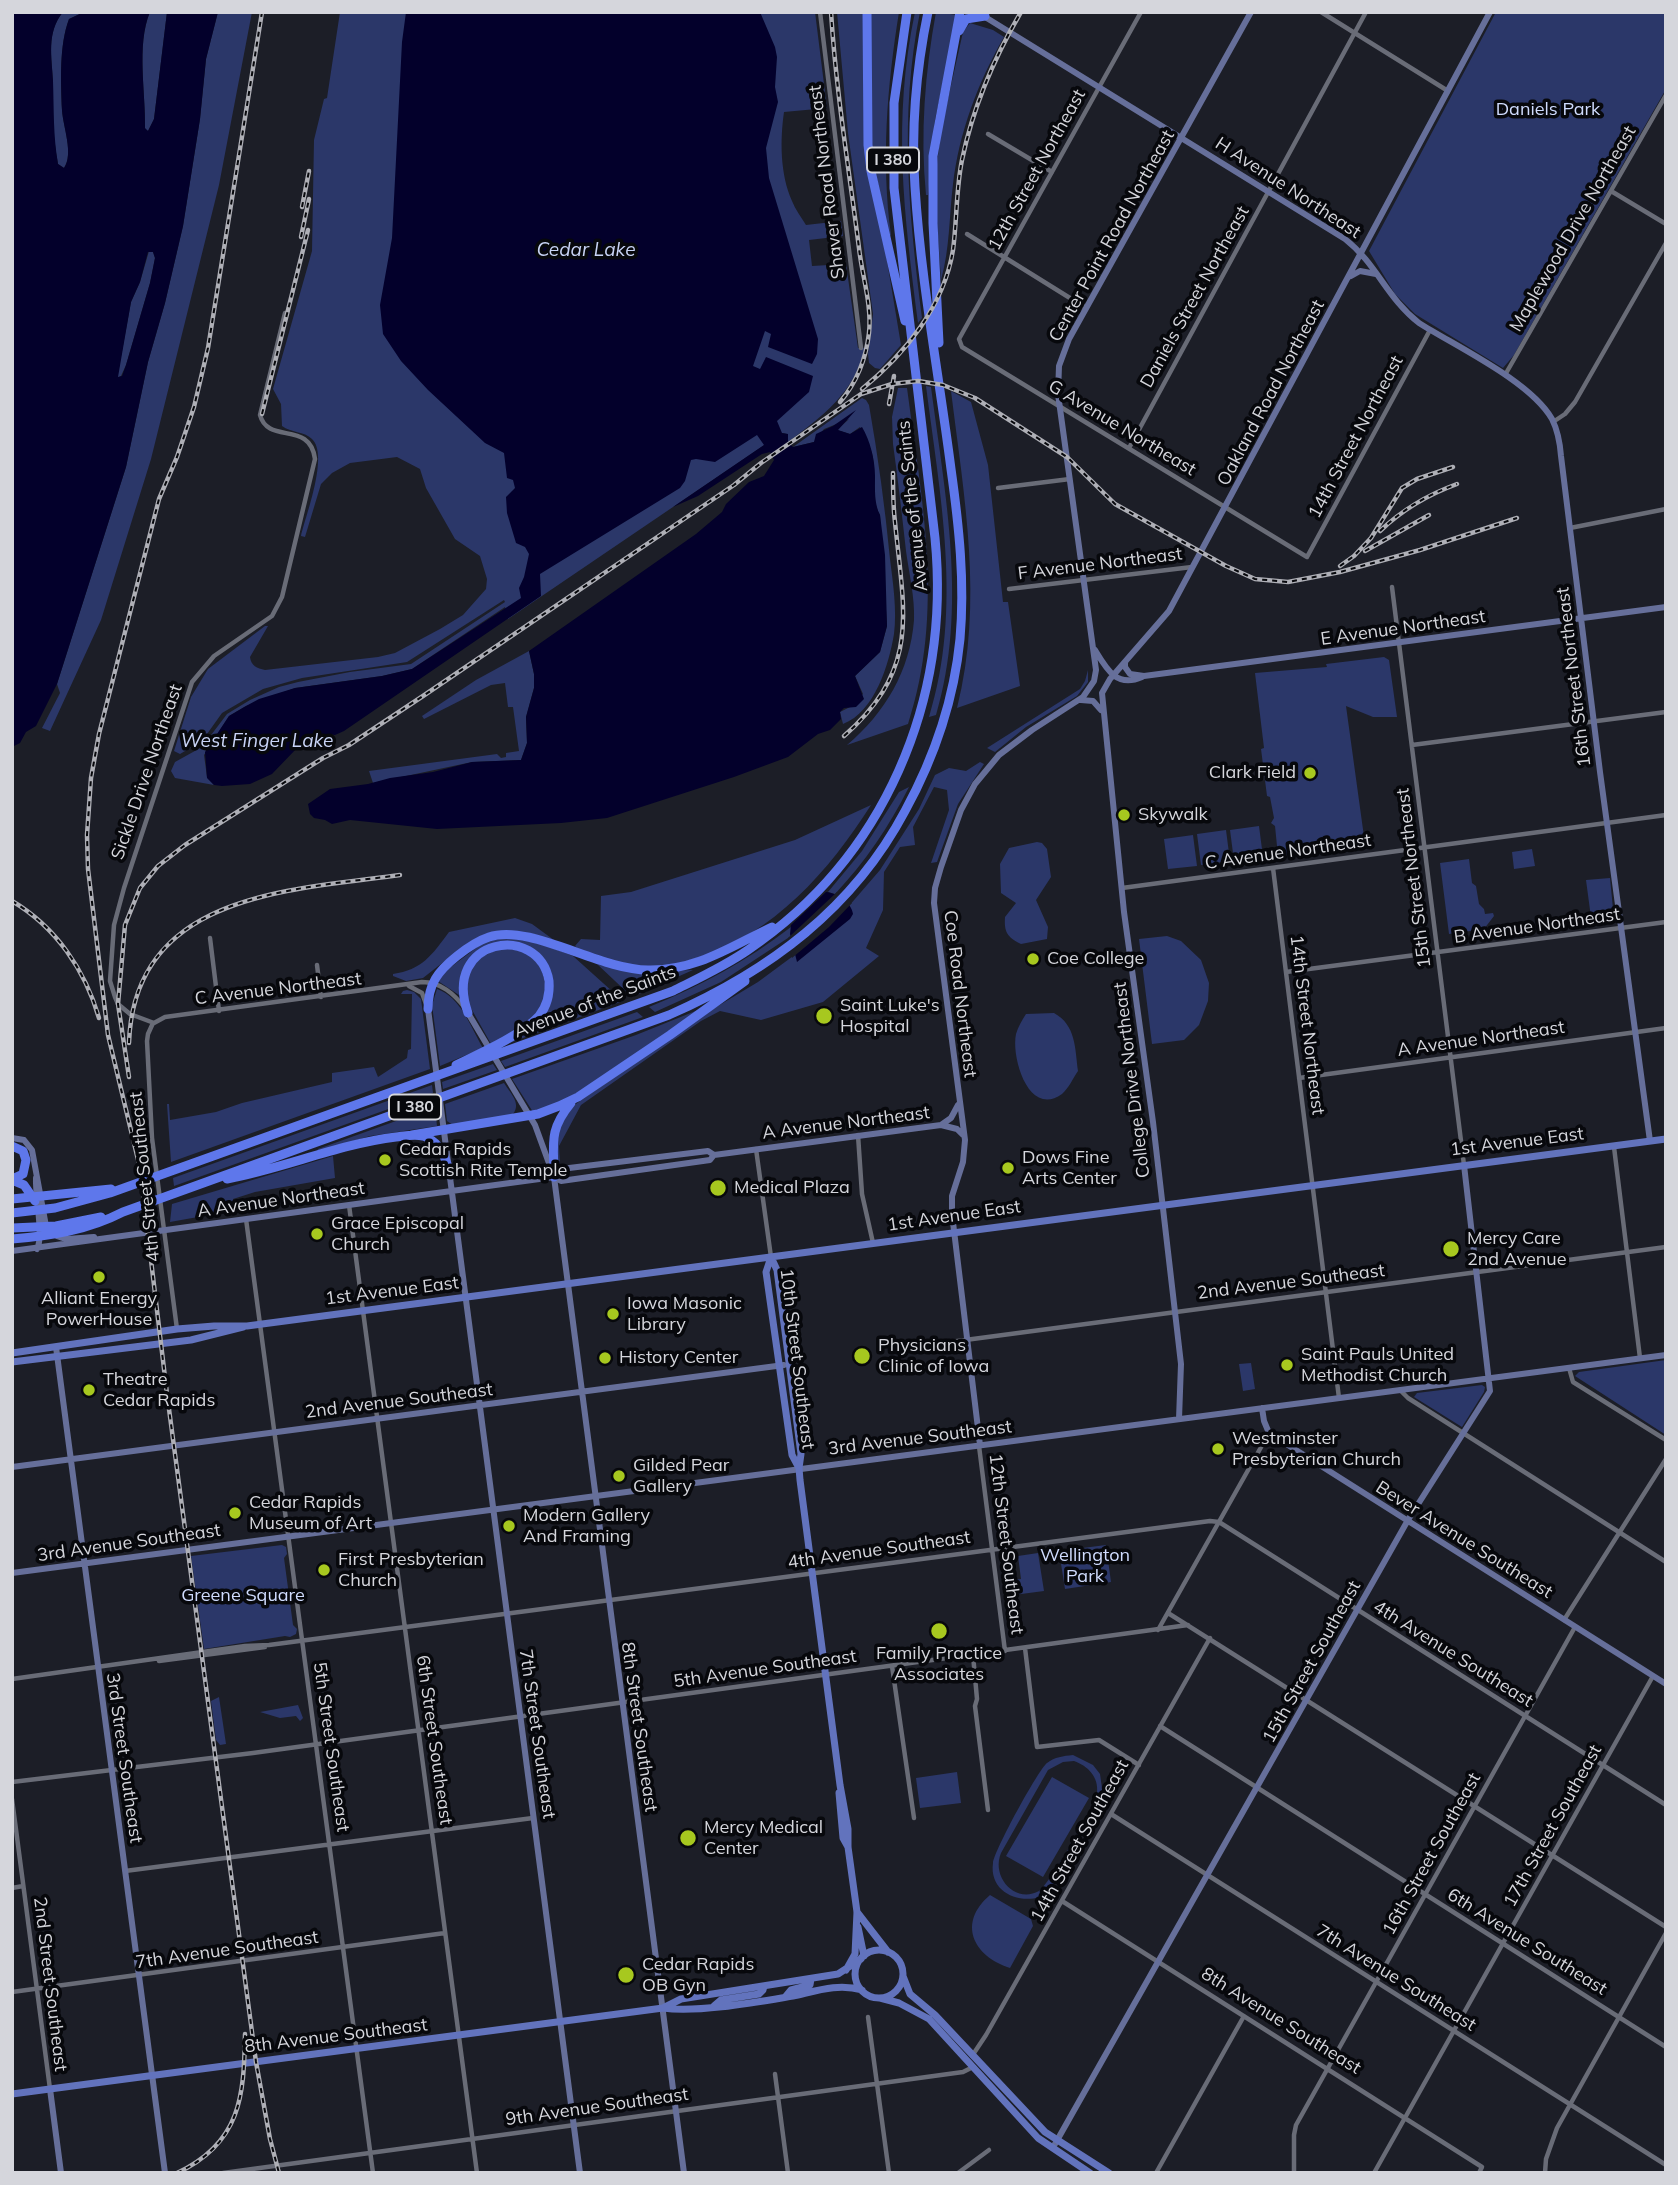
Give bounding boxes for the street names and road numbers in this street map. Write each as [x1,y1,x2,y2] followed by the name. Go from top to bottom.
[804,84,850,280] street label: Shaver Road Northeast
[984,86,1090,254] street label: 12th Street Northeast
[1505,122,1641,336] street label: Maplewood Drive Northeast
[1045,126,1179,346] street label: Center Point Road Northeast
[1211,133,1365,243] street label: H Avenue Northeast
[867,148,919,172] road number: I 380
[1136,202,1254,392] street label: Daniels Street Northeast
[1213,296,1329,490] street label: Oakland Road Northeast
[1304,352,1408,522] street label: 14th Street Northeast
[1044,375,1200,481] street label: G Avenue Northeast
[893,419,933,593] street label: Avenue of the Saints
[1017,543,1183,585] street label: F Avenue Northeast
[1552,586,1596,768] street label: 16th Street Northeast
[1319,606,1487,650] street label: E Avenue Northeast
[107,682,187,862] street label: Sickle Drive Northeast
[1392,787,1436,969] street label: 15th Street Northeast
[1203,830,1373,874] street label: C Avenue Northeast
[1452,904,1622,948] street label: B Avenue Northeast
[939,909,981,1079] street label: Coe Road Northeast
[1285,934,1329,1116] street label: 14th Street Northeast
[511,961,679,1043] street label: Avenue of the Saints
[193,968,363,1010] street label: C Avenue Northeast
[1109,981,1155,1179] street label: College Drive Northeast
[1396,1017,1566,1061] street label: A Avenue Northeast
[125,1091,165,1263] street label: 4th Street Southeast
[389,1094,441,1120] road number: I 380
[761,1102,931,1144] street label: A Avenue Northeast
[1449,1123,1585,1161] street label: 1st Avenue East
[196,1178,366,1222] street label: A Avenue Northeast
[886,1196,1022,1236] street label: 1st Avenue East
[1196,1260,1386,1304] street label: 2nd Avenue Southeast
[775,1267,819,1451] street label: 10th Street Southeast
[324,1272,460,1310] street label: 1st Avenue East
[304,1379,494,1423] street label: 2nd Avenue Southeast
[827,1416,1013,1460] street label: 3rd Avenue Southeast
[984,1452,1028,1636] street label: 12th Street Southeast
[1372,1477,1556,1603] street label: Bever Avenue Southeast
[36,1519,222,1567] street label: 3rd Avenue Southeast
[786,1526,972,1574] street label: 4th Avenue Southeast
[1258,1577,1366,1747] street label: 15th Street Southeast
[1369,1596,1537,1712] street label: 4th Avenue Southeast
[616,1641,662,1813] street label: 8th Street Southeast
[672,1645,858,1693] street label: 5th Avenue Southeast
[514,1648,560,1820] street label: 7th Street Southeast
[411,1654,457,1826] street label: 6th Street Southeast
[308,1661,354,1833] street label: 5th Street Southeast
[101,1672,147,1844] street label: 3rd Street Southeast
[1499,1741,1607,1911] street label: 17th Street Southeast
[1026,1756,1134,1926] street label: 14th Street Southeast
[1378,1769,1486,1939] street label: 16th Street Southeast
[1443,1884,1611,2000] street label: 6th Avenue Southeast
[29,1895,71,2073] street label: 2nd Street Southeast
[1312,1920,1480,2036] street label: 7th Avenue Southeast
[134,1926,320,1974] street label: 7th Avenue Southeast
[1197,1963,1365,2079] street label: 8th Avenue Southeast
[243,2014,429,2058] street label: 8th Avenue Southeast
[504,2083,690,2131] street label: 9th Avenue Southeast

